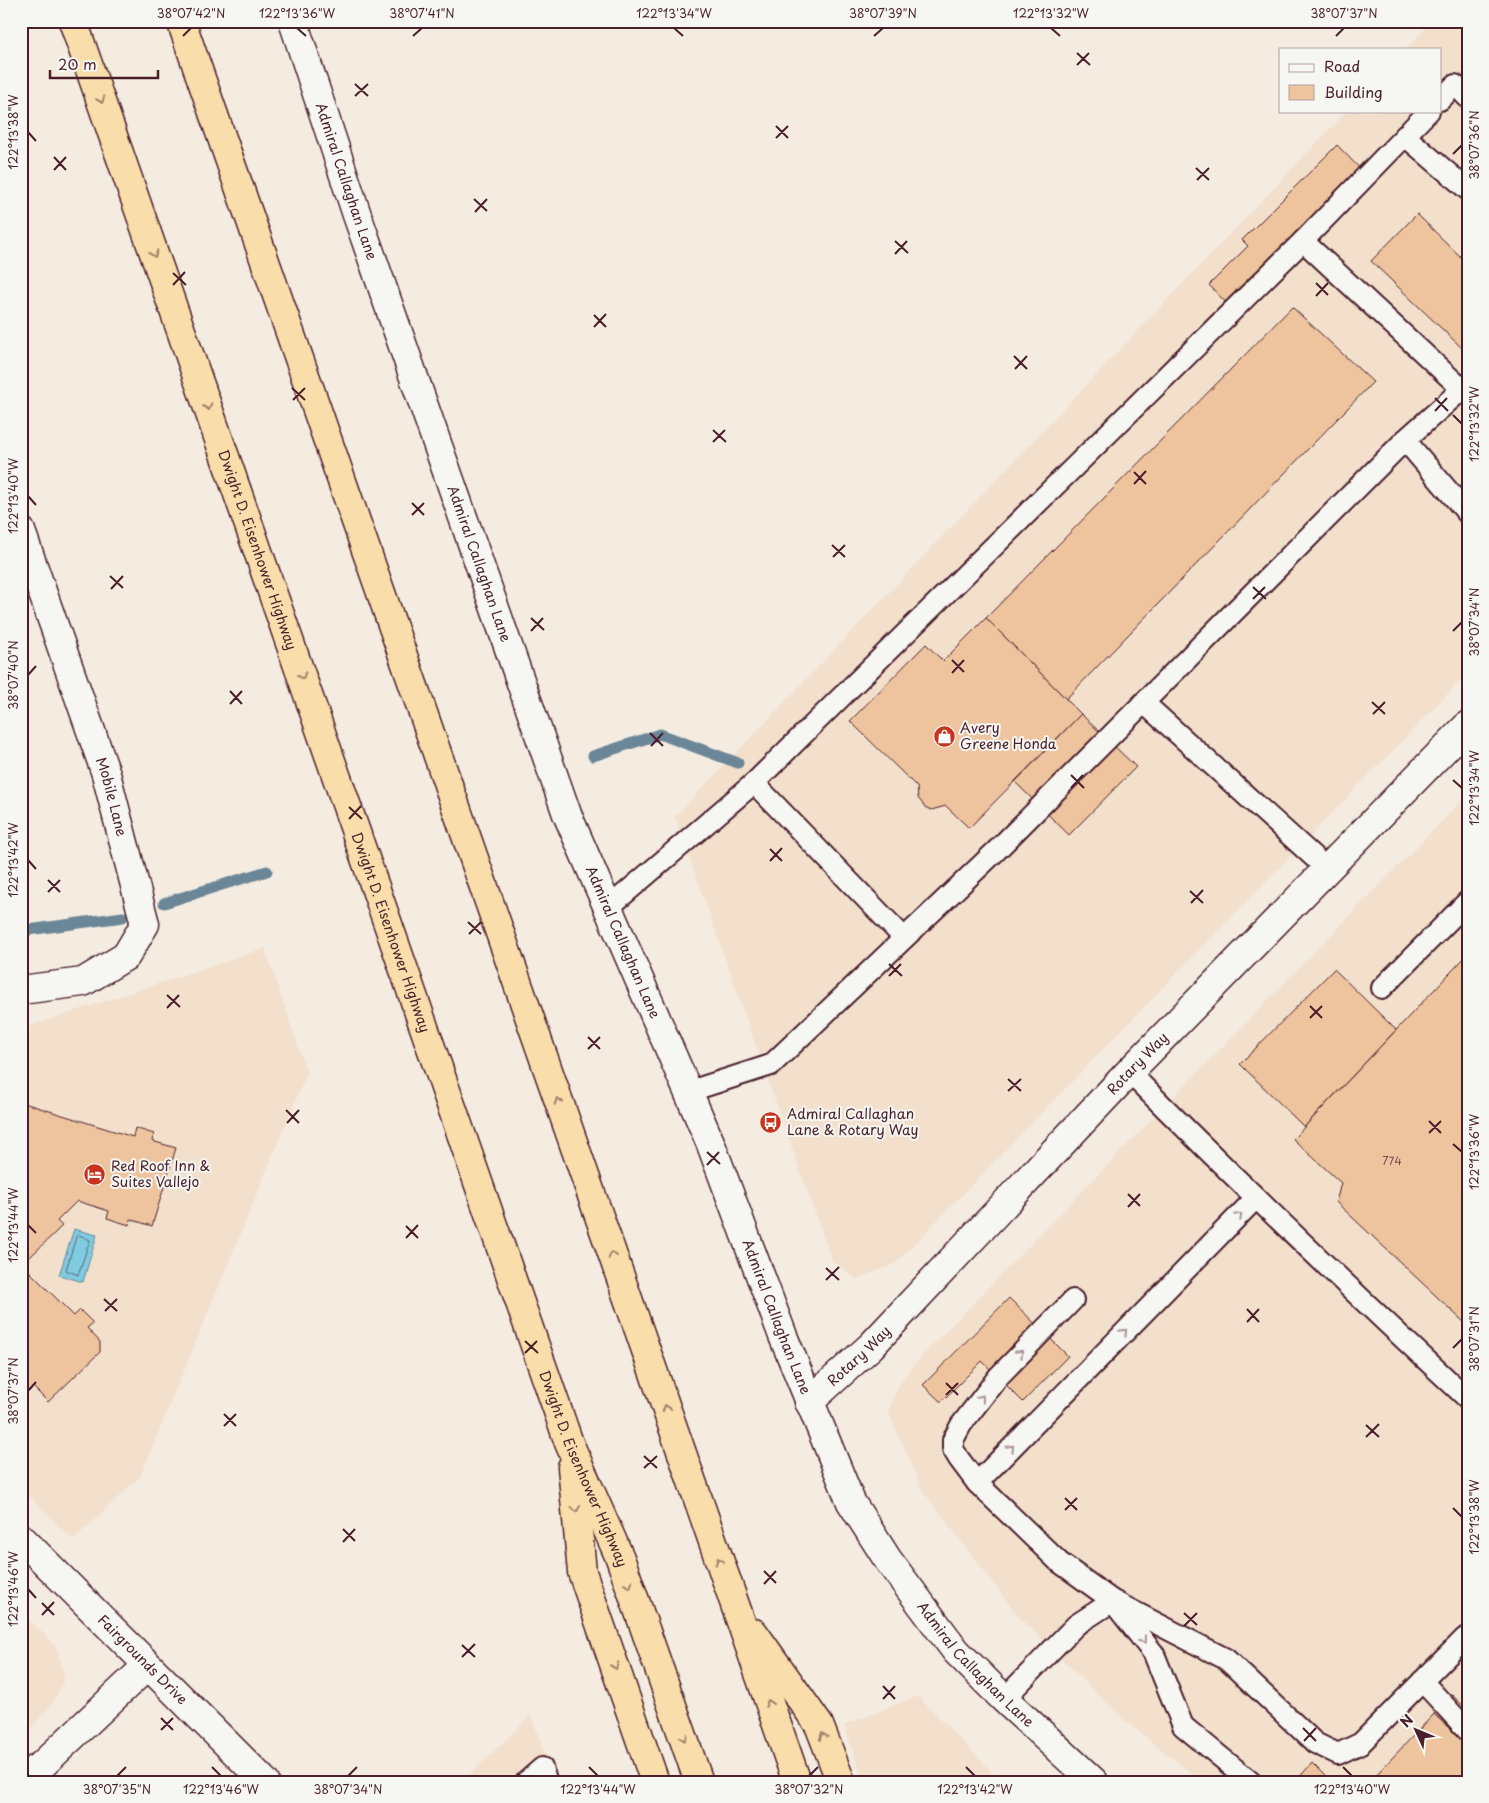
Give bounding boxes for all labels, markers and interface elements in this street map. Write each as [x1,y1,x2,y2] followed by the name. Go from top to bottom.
[157,4,225,22] text: 38°07'42"N
[259,4,336,22] text: 122°13'36"W
[389,4,455,22] text: 38°07'41"N
[636,4,712,22] text: 122°13'34"W
[849,4,917,22] text: 38°07'39"N
[1013,4,1090,22] text: 122°13'32"W
[1310,4,1378,22] text: 38°07'37"N
[50,48,158,80] scale bar
[1279,48,1442,112] legend
[58,52,97,75] text: 20 m
[1324,54,1360,77] text: Road
[1324,80,1383,103] text: Building
[4,94,22,170] text: 122°13'38"W
[95,96,105,104] one-way arrow
[311,100,383,263] street label: Admiral Callaghan Lane
[1465,110,1483,180] text: 38°07'36"N
[148,249,158,257] one-way arrow
[1465,385,1483,462] text: 122°13'32"W
[202,402,212,411] one-way arrow
[213,447,303,653] street label: Dwight D. Eisenhower Highway
[4,457,22,534] text: 122°13'40"W
[443,482,517,645] street label: Admiral Callaghan Lane
[1465,588,1483,656] text: 38°07'34"N
[4,640,22,710] text: 38°07'40"N
[296,671,306,680] one-way arrow
[960,717,1057,754] place label: Avery Greene Honda
[932,724,956,748] shop icon: Avery Greene Honda
[1465,750,1483,826] text: 122°13'34"W
[91,754,133,839] street label: Mobile Lane
[4,822,22,898] text: 122°13'42"W
[347,829,436,1035] street label: Dwight D. Eisenhower Highway
[581,862,666,1022] street label: Admiral Callaghan Lane
[1102,1027,1173,1099] street label: Rotary Way
[554,1097,564,1106] one-way arrow
[787,1103,918,1140] place label: Admiral Callaghan Lane & Rotary Way
[759,1110,783,1134] bus stop icon: Admiral Callaghan Lane & Rotary Way
[1465,1113,1483,1190] text: 122°13'36"W
[1382,1152,1402,1169] house number: 774
[111,1155,210,1192] place label: Red Roof Inn & Suites Vallejo
[83,1162,107,1186] hotel icon: Red Roof Inn & Suites Vallejo
[4,1187,22,1263] text: 122°13'44"W
[1233,1213,1242,1222] one-way arrow
[738,1236,817,1398] street label: Admiral Callaghan Lane
[608,1251,618,1259] one-way arrow
[1465,1306,1483,1372] text: 38°07'31"N
[822,1321,895,1391] street label: Rotary Way
[1118,1328,1127,1337] one-way arrow
[1014,1350,1023,1359] one-way arrow
[4,1357,22,1425] text: 38°07'37"N
[534,1367,633,1569] street label: Dwight D. Eisenhower Highway
[976,1395,984,1404] one-way arrow
[662,1404,672,1413] one-way arrow
[1005,1445,1014,1454] one-way arrow
[1465,1479,1483,1555] text: 122°13'38"W
[570,1505,581,1513] one-way arrow
[4,1550,22,1627] text: 122°13'46"W
[715,1558,725,1566] one-way arrow
[623,1580,633,1588] one-way arrow
[912,1597,1039,1732] street label: Admiral Callaghan Lane
[93,1610,193,1709] street label: Fairgrounds Drive
[1137,1634,1146,1644] one-way arrow
[609,1661,619,1669] one-way arrow
[765,1699,775,1707] one-way arrow
[1392,1706,1442,1756] north arrow
[1395,1709,1418,1732] text: N
[819,1732,830,1741] one-way arrow
[678,1733,688,1742] one-way arrow
[83,1780,151,1798] text: 38°07'35"N
[183,1780,260,1798] text: 122°13'46"W
[314,1780,382,1798] text: 38°07'34"N
[560,1780,636,1798] text: 122°13'44"W
[774,1780,844,1798] text: 38°07'32"N
[937,1780,1013,1798] text: 122°13'42"W
[1314,1780,1391,1798] text: 122°13'40"W

